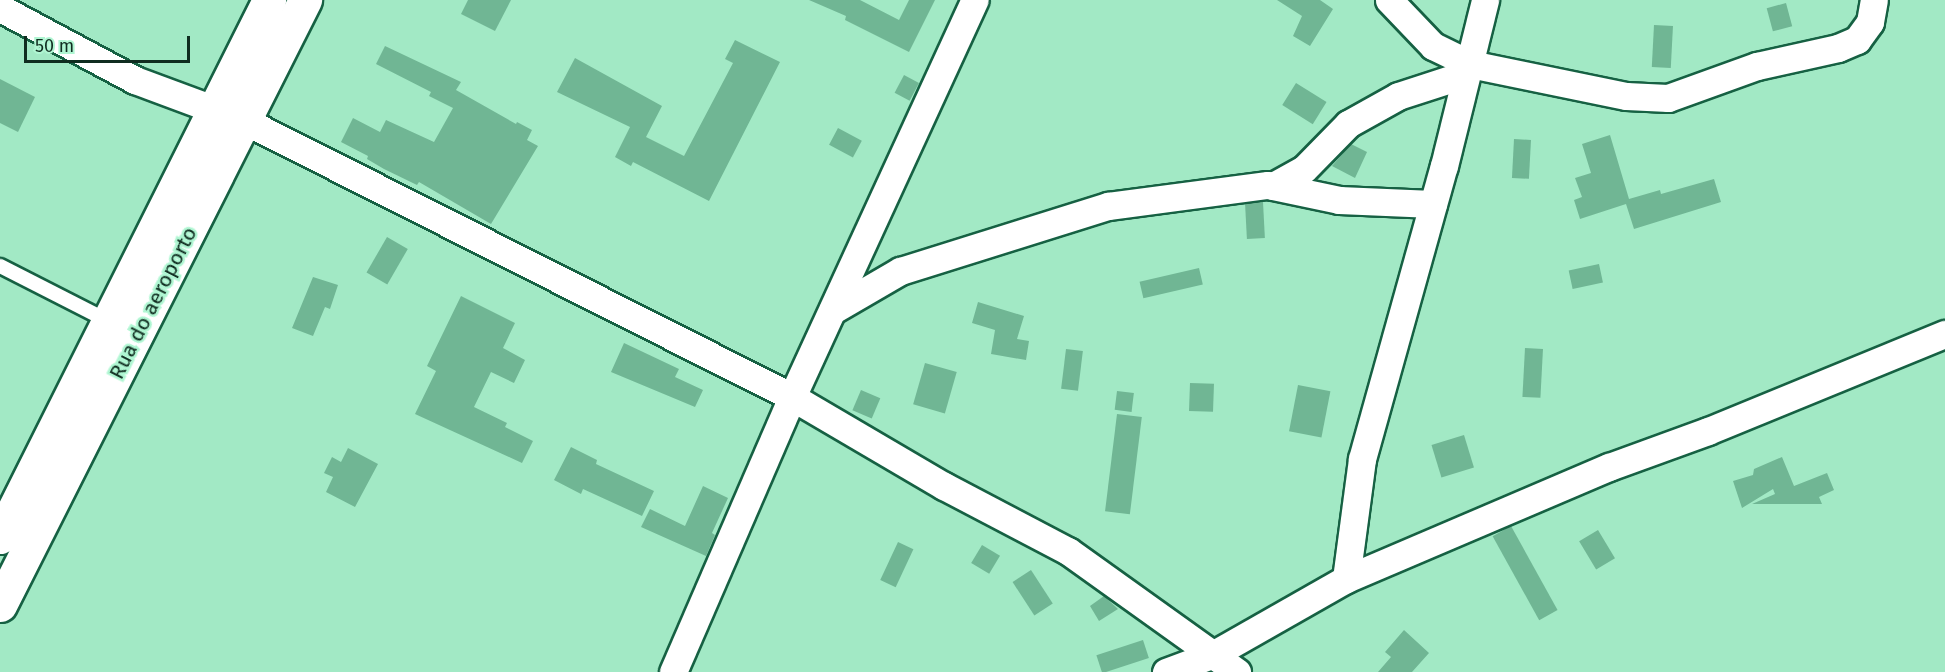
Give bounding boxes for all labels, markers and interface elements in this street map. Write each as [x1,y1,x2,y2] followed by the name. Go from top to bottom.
[27,24,194,62] scale bar
[35,35,74,57] text: 50 m
[104,223,202,383] street label: Rua do aeroporto

